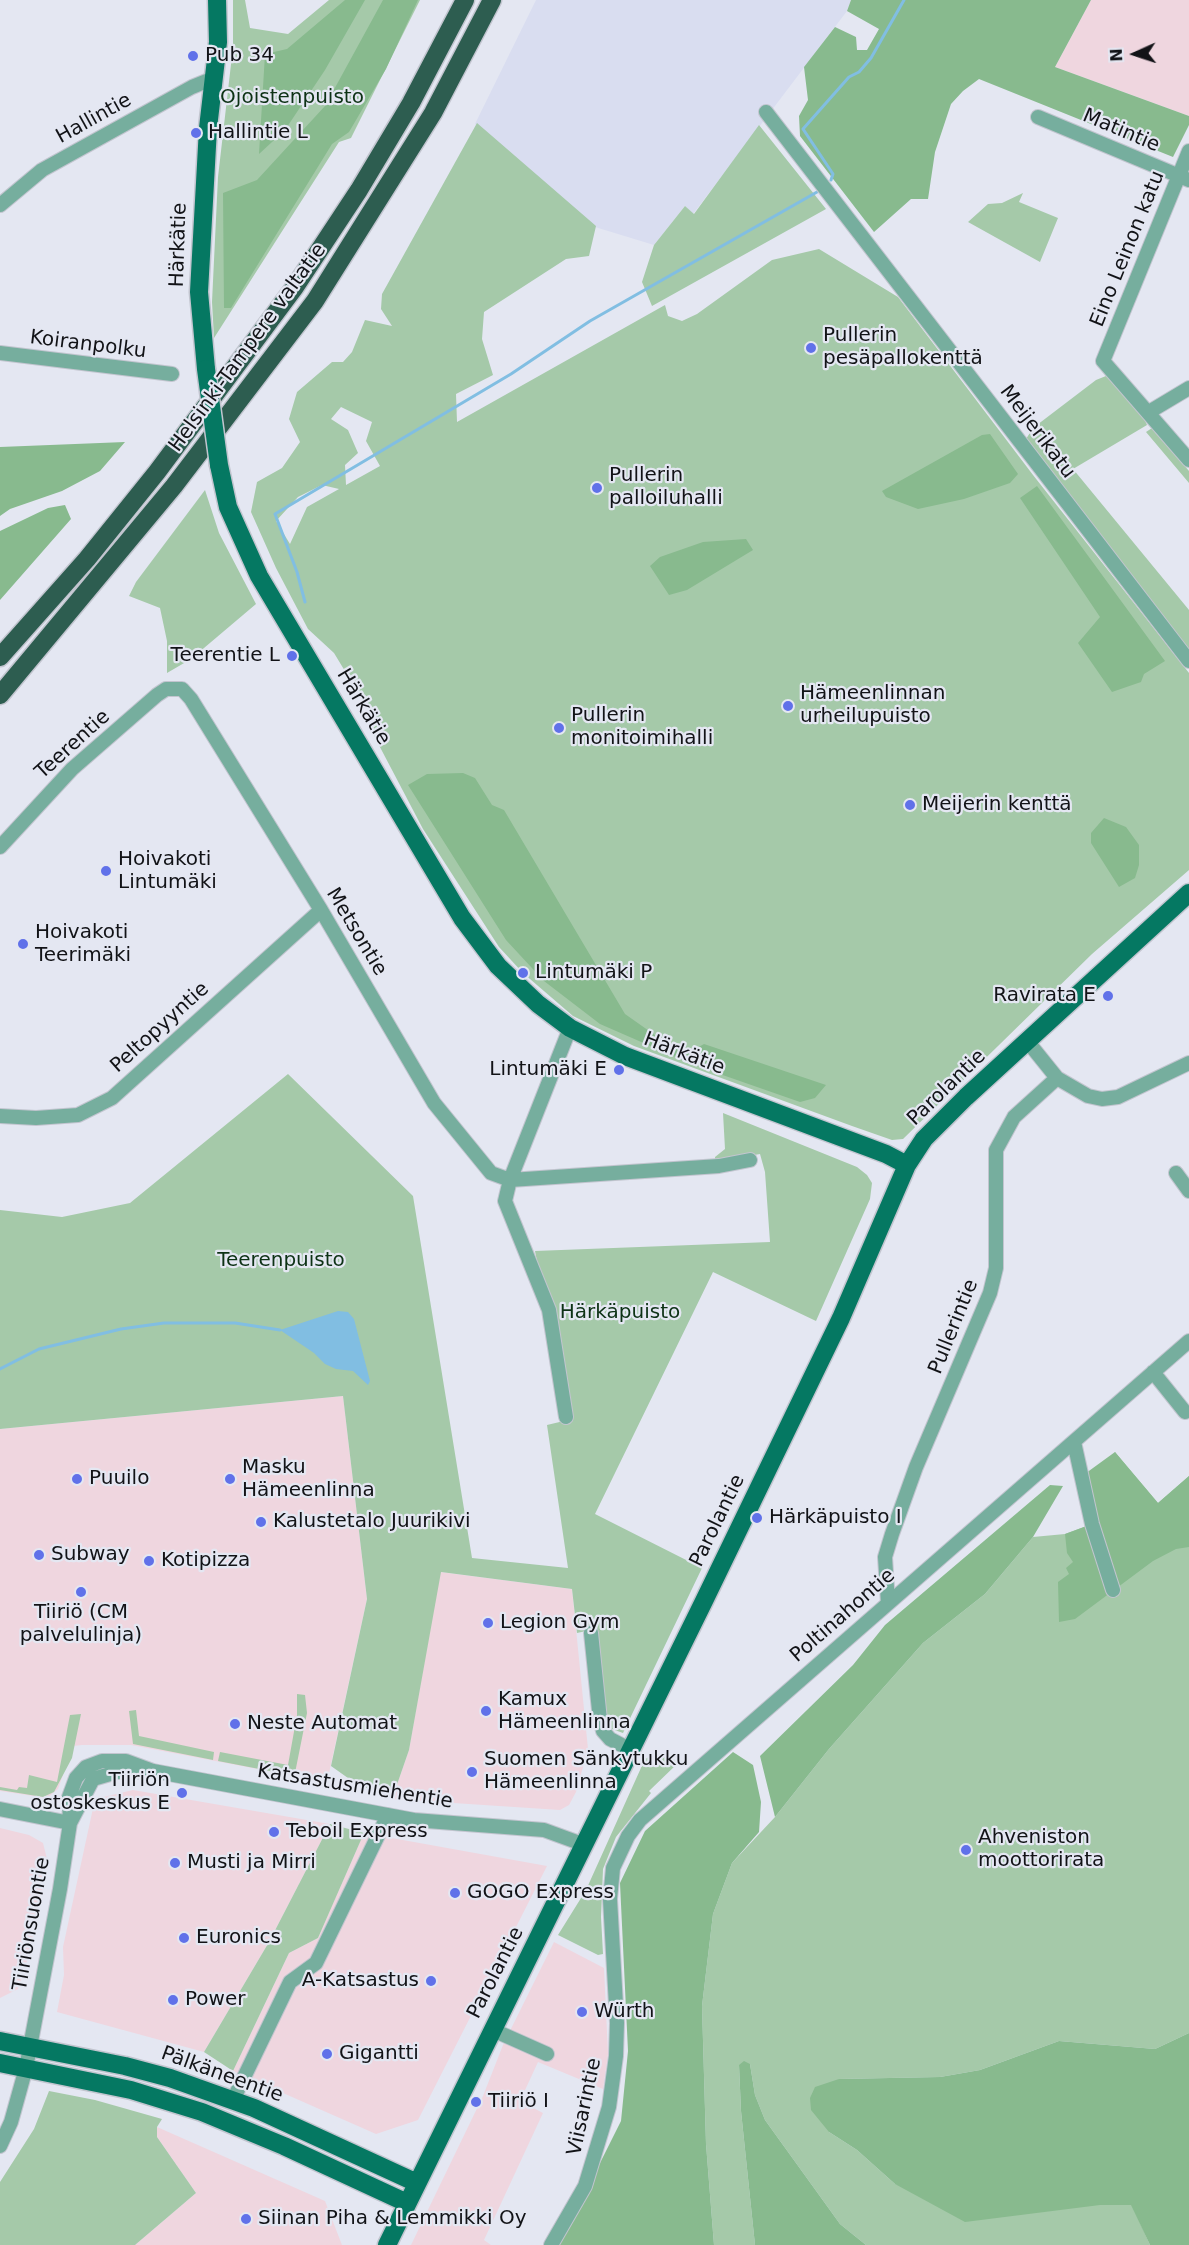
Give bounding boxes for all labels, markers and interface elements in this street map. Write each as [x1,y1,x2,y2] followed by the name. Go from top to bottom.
[1105,24,1165,84] north arrow
[205,44,274,68] place label: Pub 34
[1107,48,1126,62] text: N
[186,49,200,63] marker: Pub 34
[220,86,364,110] park label: Ojoistenpuisto
[52,89,136,149] street label: Hallintie
[1079,104,1163,158] street label: Matintie
[208,121,308,145] place label: Hallintie L
[189,126,203,140] marker: Hallintie L
[1086,168,1170,330] street label: Eino Leinon katu
[166,202,192,288] street label: Härkätie
[164,239,332,457] street label: Helsinki-Tampere valtatie
[823,324,983,371] place label: Pullerin pesäpallokenttä
[28,326,148,364] street label: Koiranpolku
[804,341,818,355] marker: Pullerin pesäpallokenttä
[994,381,1080,483] street label: Meijerikatu
[609,464,723,511] place label: Pullerin palloiluhalli
[590,481,604,495] marker: Pullerin palloiluhalli
[171,644,280,668] place label: Teerentie L
[285,649,299,663] marker: Teerentie L
[331,665,395,749] street label: Härkätie
[800,682,945,729] place label: Hämeenlinnan urheilupuisto
[781,699,795,713] marker: Hämeenlinnan urheilupuisto
[571,704,713,751] place label: Pullerin monitoimihalli
[31,705,115,785] street label: Teerentie
[552,721,566,735] marker: Pullerin monitoimihalli
[922,793,1072,817] place label: Meijerin kenttä
[903,798,917,812] marker: Meijerin kenttä
[118,848,217,895] place label: Hoivakoti Lintumäki
[99,864,113,878] marker: Hoivakoti Lintumäki
[320,884,392,980] street label: Metsontie
[35,921,131,968] place label: Hoivakoti Teerimäki
[16,937,30,951] marker: Hoivakoti Teerimäki
[535,961,652,985] place label: Lintumäki P
[516,966,530,980] marker: Lintumäki P
[106,978,214,1078] street label: Peltopyyntie
[993,984,1096,1008] place label: Ravirata E
[1101,989,1115,1003] marker: Ravirata E
[640,1028,728,1080] street label: Härkätie
[903,1045,991,1131] street label: Parolantie
[489,1058,607,1082] place label: Lintumäki E
[612,1063,626,1077] marker: Lintumäki E
[217,1249,345,1273] park label: Teerenpuisto
[924,1276,984,1378] street label: Pullerintie
[560,1301,680,1325] park label: Härkäpuisto
[242,1456,375,1503] place label: Masku Hämeenlinna
[89,1467,149,1491] place label: Puuilo
[685,1471,751,1571] street label: Parolantie
[70,1472,84,1486] marker: Puuilo
[223,1472,237,1486] marker: Masku Hämeenlinna
[769,1506,902,1530] place label: Härkäpuisto I
[273,1510,471,1534] place label: Kalustetalo Juurikivi
[750,1511,764,1525] marker: Härkäpuisto I
[254,1515,268,1529] marker: Kalustetalo Juurikivi
[51,1543,130,1567] place label: Subway
[32,1548,46,1562] marker: Subway
[161,1549,250,1573] place label: Kotipizza
[142,1554,156,1568] marker: Kotipizza
[786,1564,900,1668] street label: Poltinahontie
[74,1585,88,1599] marker: Tiiriö (CM palvelulinja)
[20,1601,142,1648] place label: Tiiriö (CM palvelulinja)
[500,1611,619,1635] place label: Legion Gym
[481,1616,495,1630] marker: Legion Gym
[498,1688,631,1735] place label: Kamux Hämeenlinna
[479,1704,493,1718] marker: Kamux Hämeenlinna
[247,1712,397,1736] place label: Neste Automat
[228,1717,242,1731] marker: Neste Automat
[484,1748,689,1795] place label: Suomen Sänkytukku Hämeenlinna
[256,1760,454,1814] street label: Katsastusmiehentie
[465,1765,479,1779] marker: Suomen Sänkytukku Hämeenlinna
[30,1769,170,1816] place label: Tiiriön ostoskeskus E
[175,1786,189,1800] marker: Tiiriön ostoskeskus E
[286,1820,428,1844] place label: Teboil Express
[267,1825,281,1839] marker: Teboil Express
[978,1826,1104,1873] place label: Ahveniston moottorirata
[959,1843,973,1857] marker: Ahveniston moottorirata
[187,1851,316,1875] place label: Musti ja Mirri
[8,1855,56,1993] street label: Tiiriönsuontie
[168,1856,182,1870] marker: Musti ja Mirri
[467,1881,614,1905] place label: GOGO Express
[448,1886,462,1900] marker: GOGO Express
[463,1923,529,2023] street label: Parolantie
[196,1926,281,1950] place label: Euronics
[177,1931,191,1945] marker: Euronics
[302,1969,419,1993] place label: A-Katsastus
[424,1974,438,1988] marker: A-Katsastus
[185,1988,245,2012] place label: Power
[166,1993,180,2007] marker: Power
[594,2000,654,2024] place label: Würth
[575,2005,589,2019] marker: Würth
[158,2042,286,2108] street label: Pälkäneentie
[339,2042,419,2066] place label: Gigantti
[320,2047,334,2061] marker: Gigantti
[563,2056,607,2158] street label: Viisarintie
[488,2090,549,2114] place label: Tiiriö I
[469,2095,483,2109] marker: Tiiriö I
[258,2207,526,2231] place label: Siinan Piha & Lemmikki Oy
[239,2212,253,2226] marker: Siinan Piha & Lemmikki Oy

